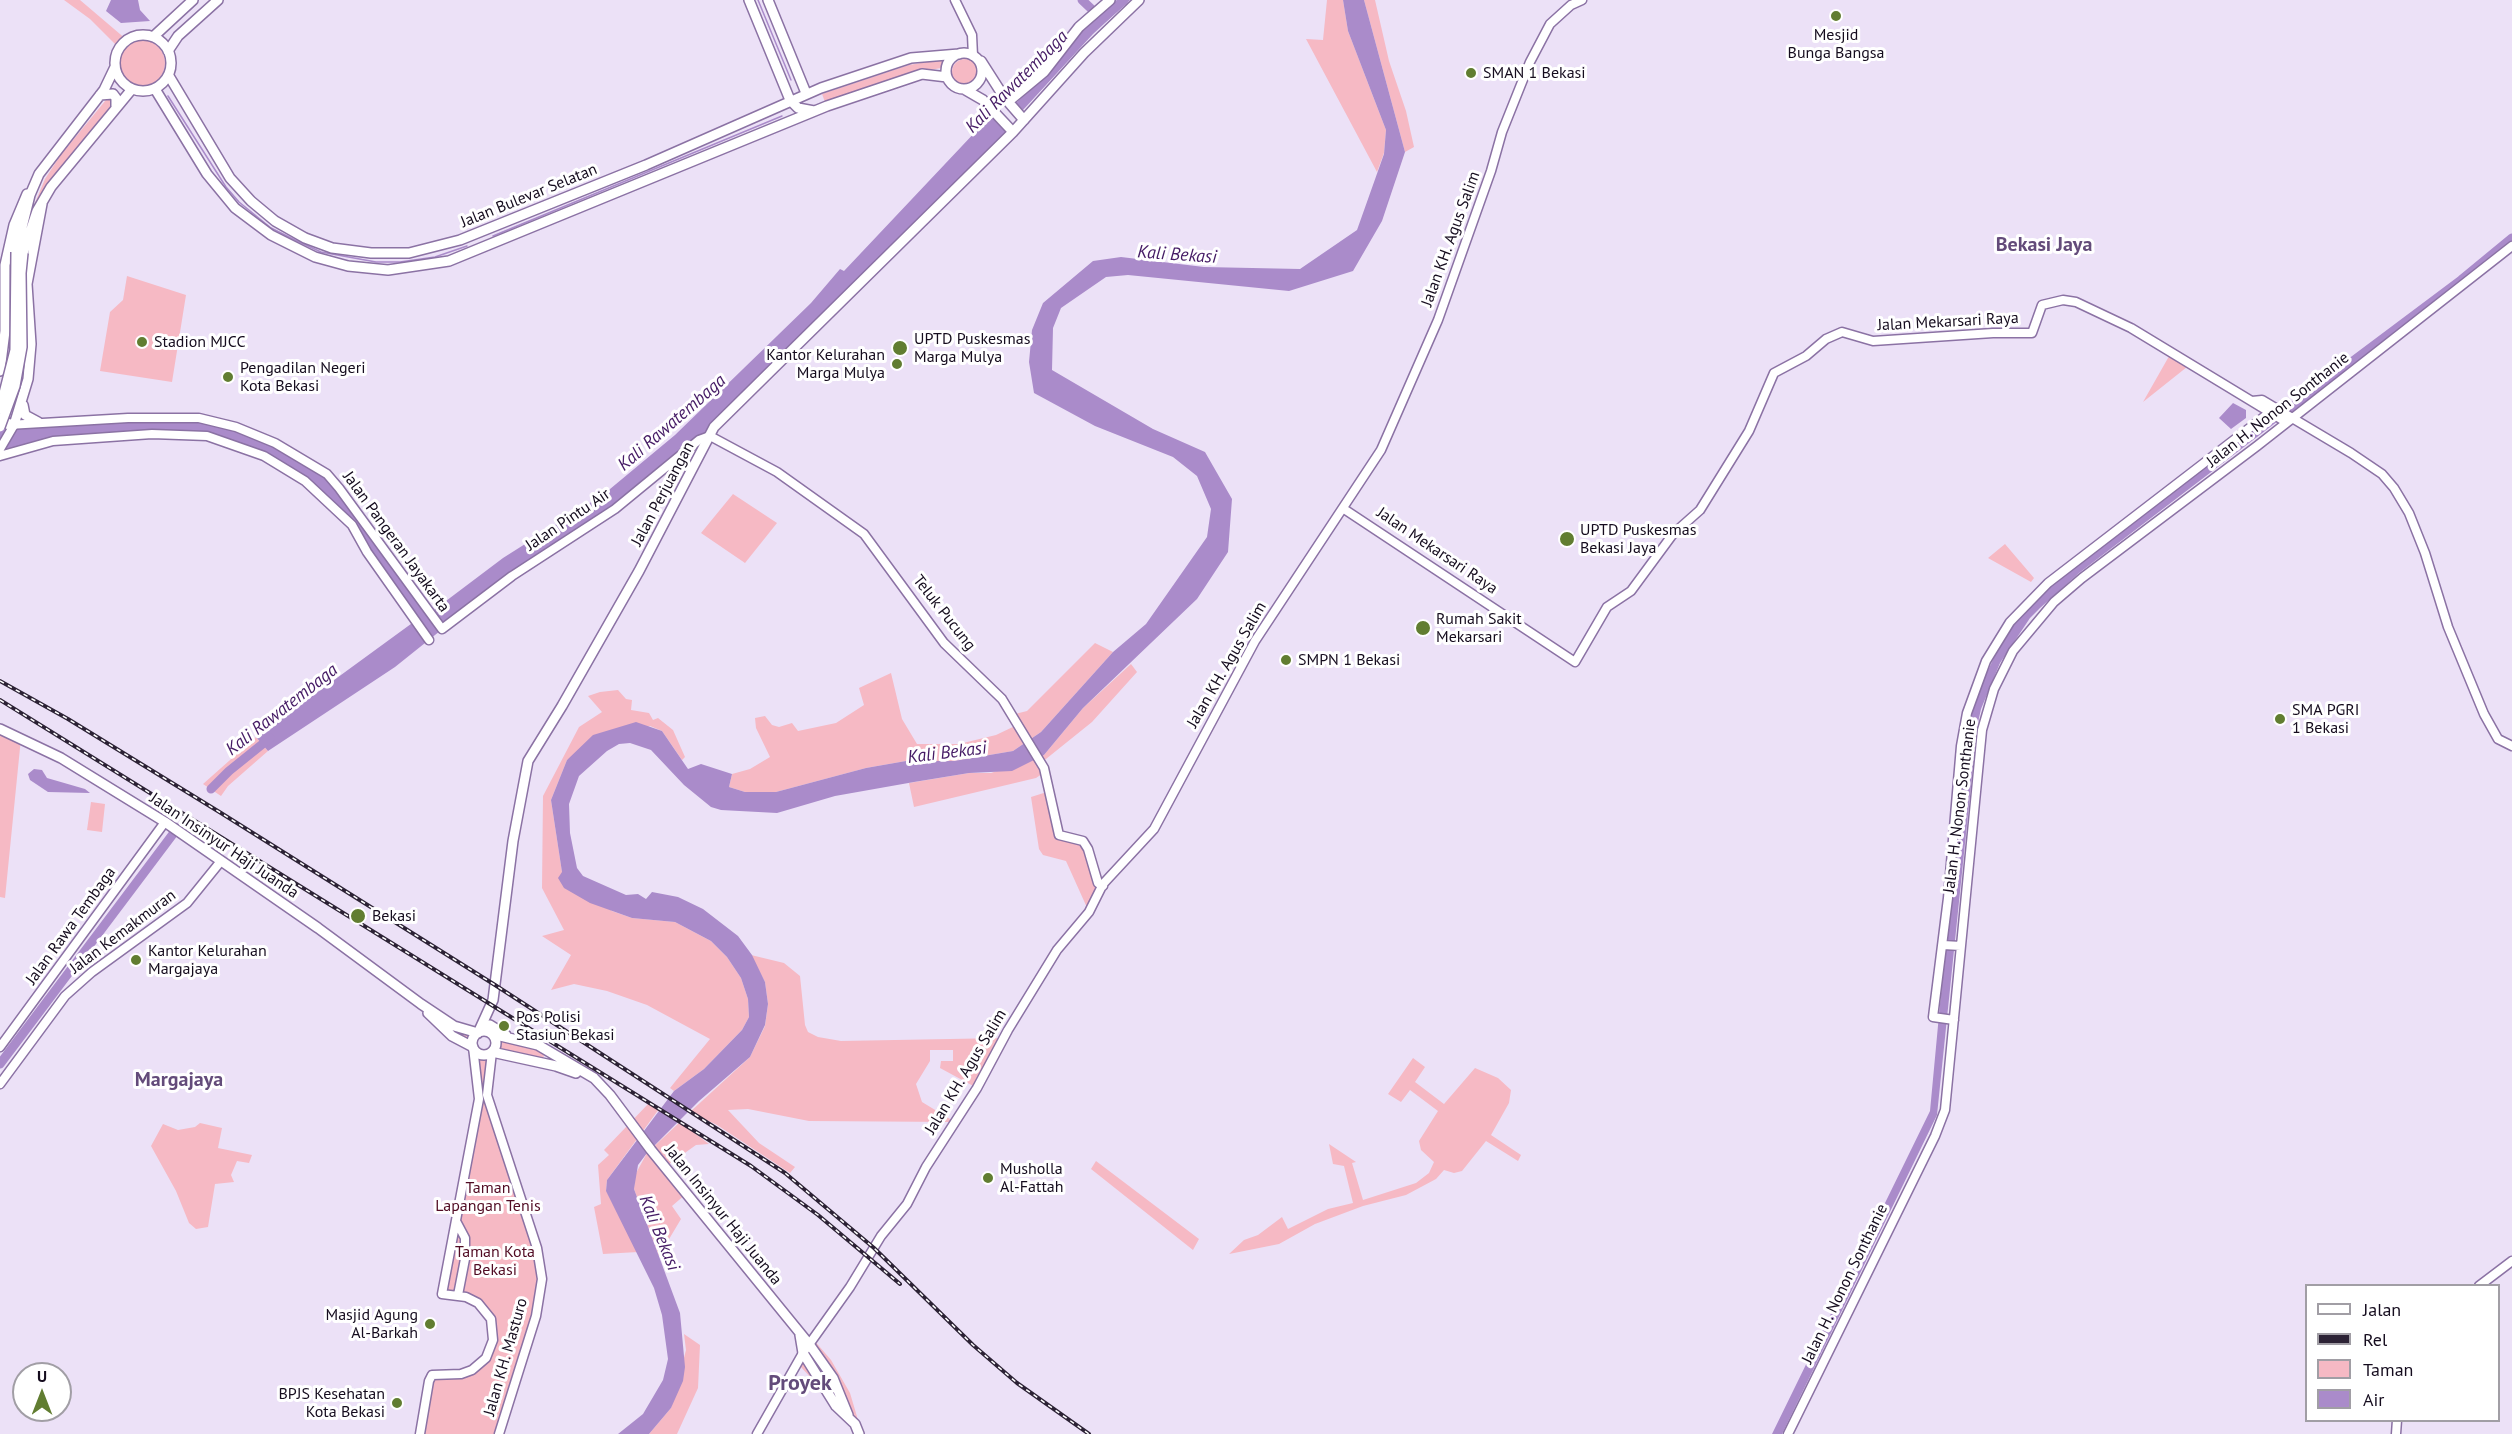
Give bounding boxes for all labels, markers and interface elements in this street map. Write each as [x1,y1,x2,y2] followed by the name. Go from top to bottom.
[1829,9,1843,23] marker: Mesjid Bunga Bangsa
[1788,25,1884,63] place label: Mesjid Bunga Bangsa
[961,26,1073,138] water label: Kali Rawatembaga
[1483,63,1586,83] place label: SMAN 1 Bekasi
[1464,66,1478,80] marker: SMAN 1 Bekasi
[458,160,600,232] street label: Jalan Bulevar Selatan
[1418,169,1484,309] street label: Jalan KH. Agus Salim
[1996,233,2092,257] district label: Bekasi Jaya
[1137,241,1217,269] water label: Kali Bekasi
[1877,309,2019,335] street label: Jalan Mekarsari Raya
[914,329,1030,367] place label: UPTD Puskesmas Marga Mulya
[154,332,246,352] place label: Stadion MJCC
[135,335,149,349] marker: Stadion MJCC
[891,339,909,357] marker: UPTD Puskesmas Marga Mulya
[766,345,885,383] place label: Kantor Kelurahan Marga Mulya
[2203,348,2353,472] street label: Jalan H. Nonon Sonthanie
[890,357,904,371] marker: Kantor Kelurahan Marga Mulya
[240,358,365,396] place label: Pengadilan Negeri Kota Bekasi
[221,370,235,384] marker: Pengadilan Negeri Kota Bekasi
[614,370,730,476] water label: Kali Rawatembaga
[628,439,698,549] street label: Jalan Perjuangan
[338,468,454,616] street label: Jalan Pangeran Jayakarta
[522,485,614,555] street label: Jalan Pintu Air
[1373,504,1501,598] street label: Jalan Mekarsari Raya
[1580,520,1696,558] place label: UPTD Puskesmas Bekasi Jaya
[1558,530,1576,548] marker: UPTD Puskesmas Bekasi Jaya
[909,571,979,655] street label: Teluk Pucung
[1183,599,1271,731] street label: Jalan KH. Agus Salim
[1436,609,1522,647] place label: Rumah Sakit Mekarsari
[1414,619,1432,637] marker: Rumah Sakit Mekarsari
[1298,650,1400,670] place label: SMPN 1 Bekasi
[1279,653,1293,667] marker: SMPN 1 Bekasi
[222,660,342,760] water label: Kali Rawatembaga
[2292,700,2359,738] place label: SMA PGRI 1 Bekasi
[2273,712,2287,726] marker: SMA PGRI 1 Bekasi
[1940,718,1980,894] street label: Jalan H. Nonon Sonthanie
[906,737,988,769] water label: Kali Bekasi
[146,789,302,903] street label: Jalan Insinyur Haji Juanda
[22,864,120,988] street label: Jalan Rawa Tembaga
[66,886,180,978] street label: Jalan Kemakmuran
[372,906,416,926] place label: Bekasi
[349,907,367,925] marker: Bekasi
[148,941,267,979] place label: Kantor Kelurahan Margajaya
[129,953,143,967] marker: Kantor Kelurahan Margajaya
[921,1006,1011,1138] street label: Jalan KH. Agus Salim
[516,1007,615,1045] place label: Pos Polisi Stasiun Bekasi
[497,1019,511,1033] marker: Pos Polisi Stasiun Bekasi
[135,1068,223,1092] district label: Margajaya
[660,1141,786,1289] street label: Jalan Insinyur Haji Juanda
[1000,1159,1064,1197] place label: Musholla Al-Fattah
[981,1171,995,1185] marker: Musholla Al-Fattah
[435,1178,541,1216] park label: Taman Lapangan Tenis
[634,1192,684,1274] water label: Kali Bekasi
[1798,1201,1892,1367] street label: Jalan H. Nonon Sonthanie
[455,1242,535,1280] park label: Taman Kota Bekasi
[2305,1284,2500,1422] legend
[480,1296,532,1418] street label: Jalan KH. Masturo
[2363,1298,2401,1321] text: Jalan
[326,1305,418,1343] place label: Masjid Agung Al-Barkah
[423,1317,437,1331] marker: Masjid Agung Al-Barkah
[2363,1328,2387,1351] text: Rel
[2363,1358,2413,1381] text: Taman
[12,1362,72,1422] north arrow
[37,1366,47,1386] text: U
[768,1371,832,1397] district label: Proyek
[279,1384,385,1422] place label: BPJS Kesehatan Kota Bekasi
[2363,1388,2384,1411] text: Air
[390,1396,404,1410] marker: BPJS Kesehatan Kota Bekasi

